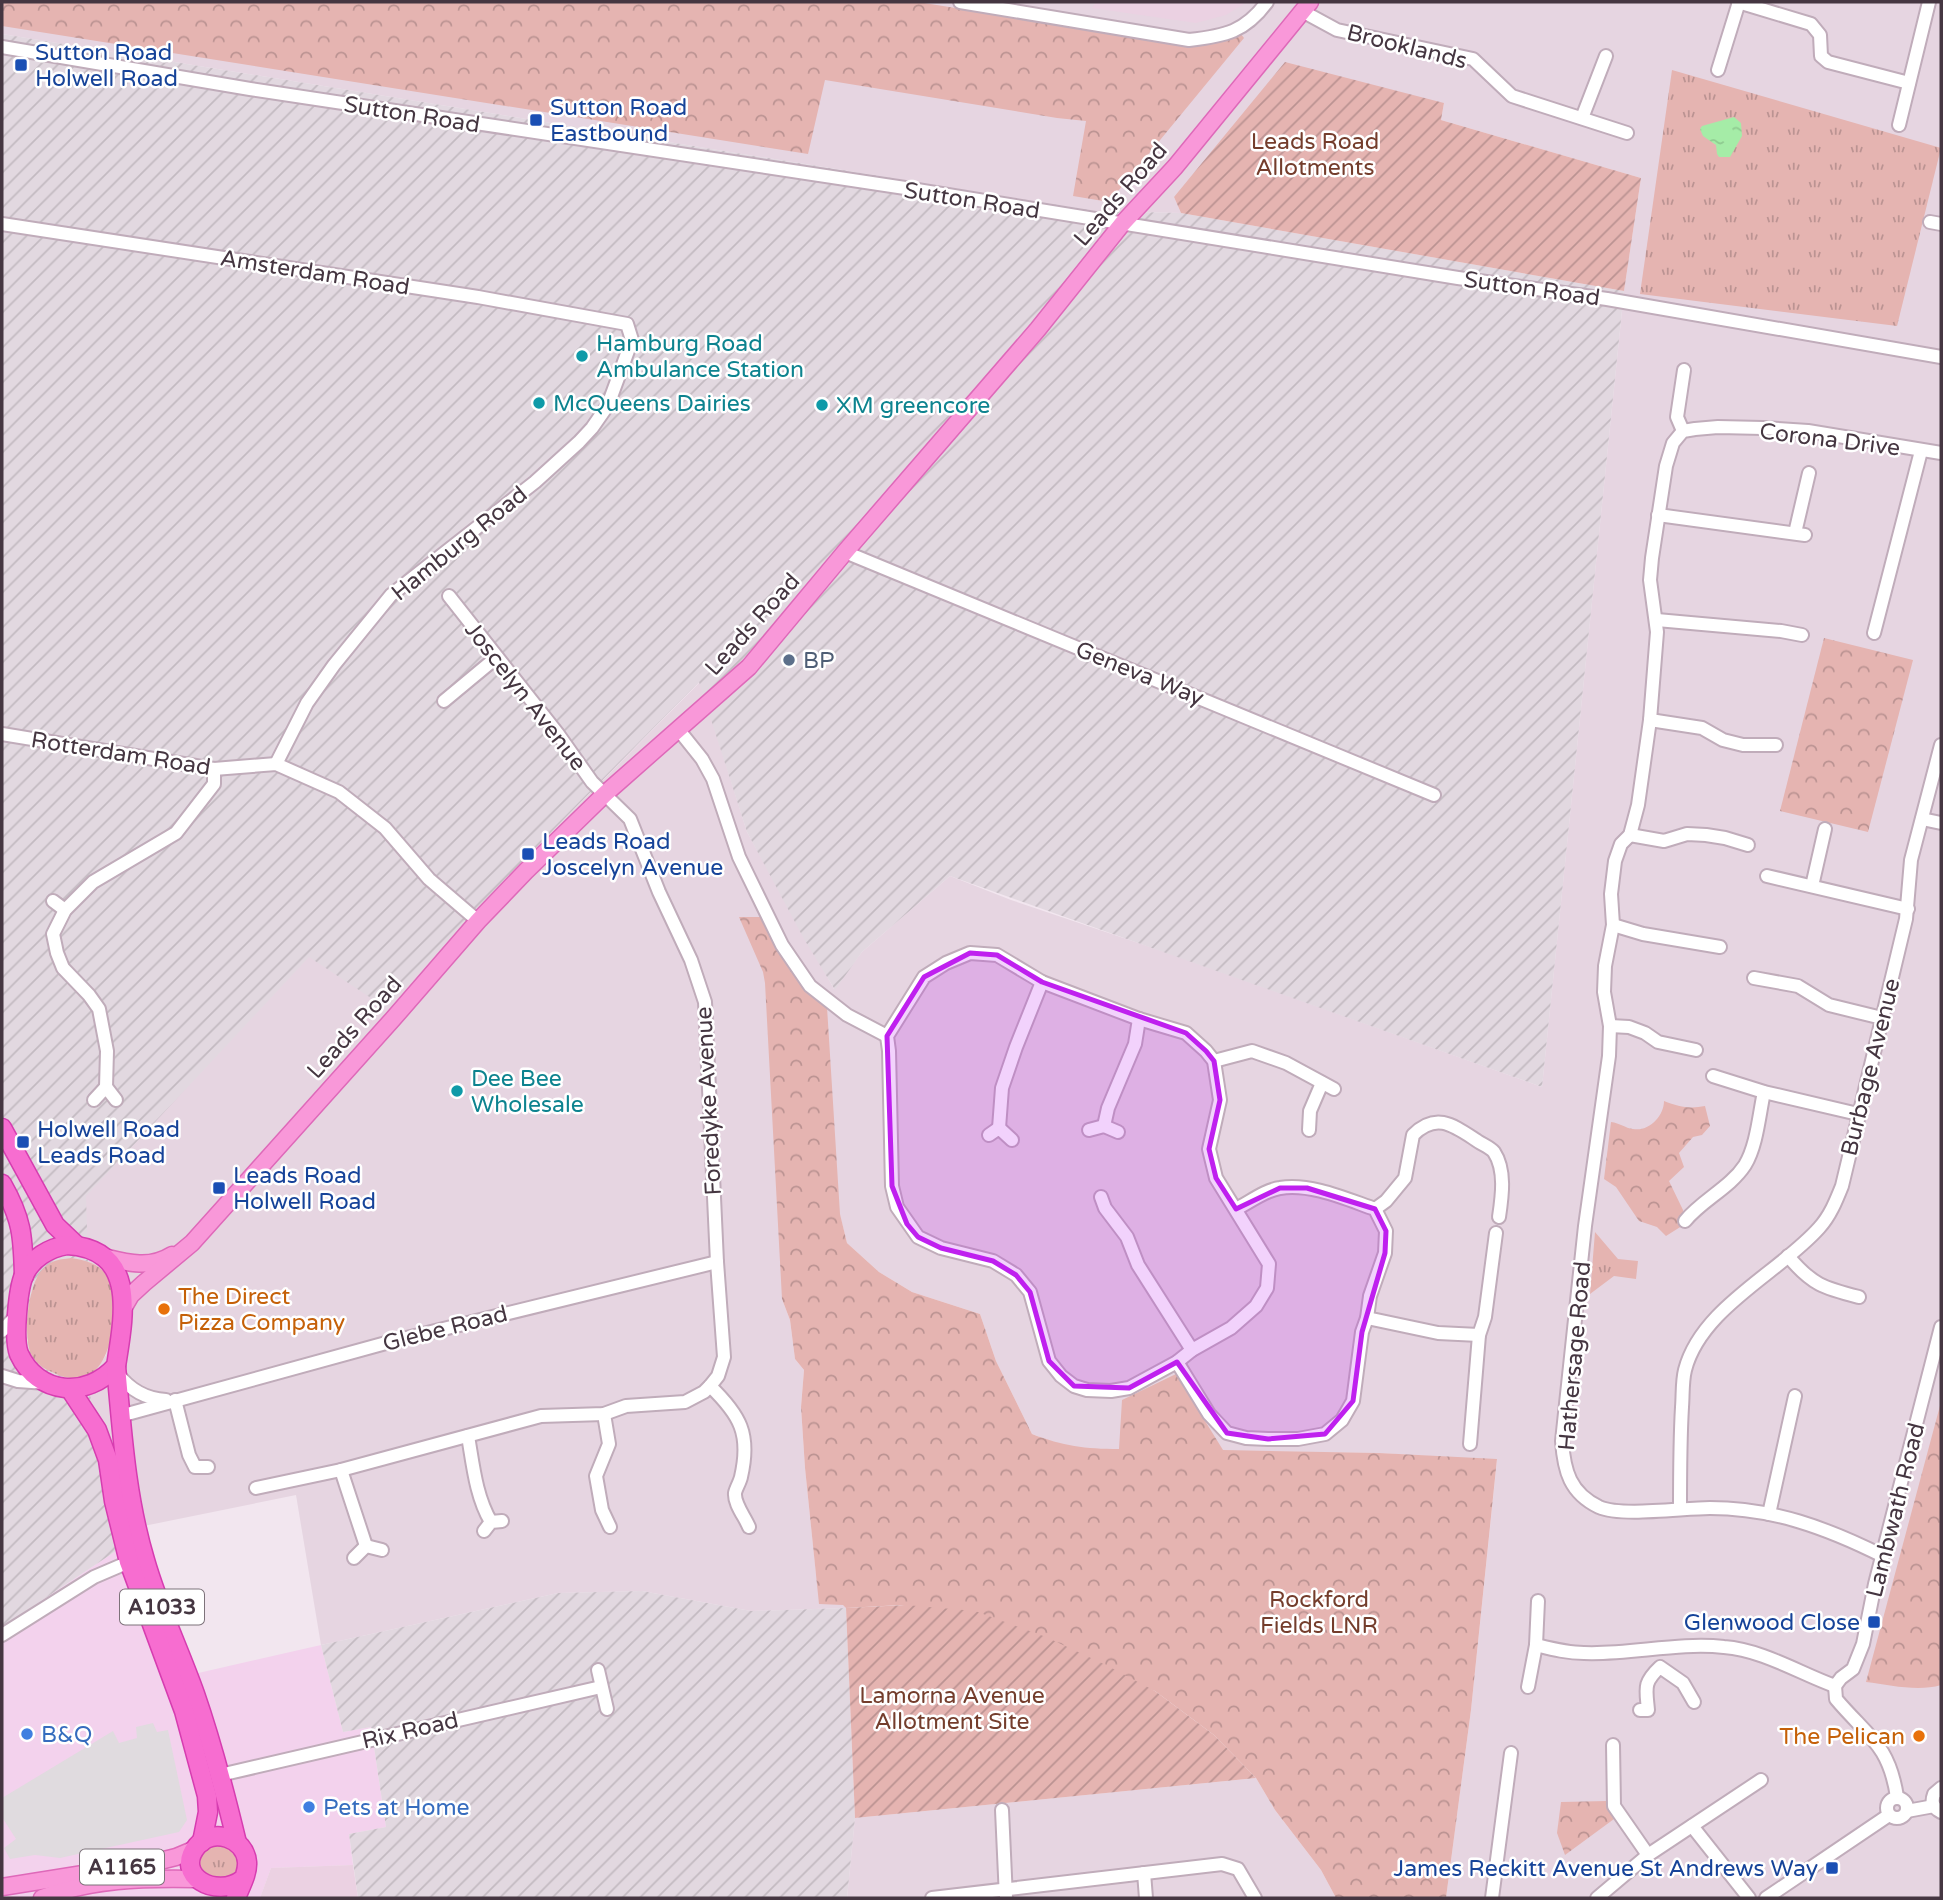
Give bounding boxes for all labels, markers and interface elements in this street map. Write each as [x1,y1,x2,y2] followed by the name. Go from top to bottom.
[1344,19,1470,75] street label: Brooklands
[35,39,178,93] place label: Sutton Road Holwell Road
[13,57,29,73] marker: Sutton Road Holwell Road
[342,90,482,140] street label: Sutton Road
[550,94,687,148] place label: Sutton Road Eastbound
[528,112,544,128] marker: Sutton Road Eastbound
[1251,128,1379,182] park label: Leads Road Allotments
[1068,137,1173,252] street label: Leads Road
[902,176,1042,226] street label: Sutton Road
[218,244,412,302] street label: Amsterdam Road
[1462,266,1602,312] street label: Sutton Road
[596,330,804,384] place label: Hamburg Road Ambulance Station
[574,348,590,364] marker: Hamburg Road Ambulance Station
[553,390,751,418] place label: McQueens Dairies
[836,392,990,420] place label: XM greencore
[531,395,547,411] marker: McQueens Dairies
[814,397,830,413] marker: XM greencore
[1758,417,1902,463] street label: Corona Drive
[386,480,533,607] street label: Hamburg Road
[699,568,806,682] street label: Leads Road
[458,617,592,777] street label: Joscelyn Avenue
[1071,636,1208,712] street label: Geneva Way
[803,647,834,675] place label: BP
[781,652,797,668] marker: BP
[29,726,213,782] street label: Rotterdam Road
[542,828,723,882] place label: Leads Road Joscelyn Avenue
[520,846,536,862] marker: Leads Road Joscelyn Avenue
[301,971,408,1085] street label: Leads Road
[1835,976,1907,1159] street label: Burbage Avenue
[690,1006,728,1196] street label: Foredyke Avenue
[471,1065,584,1119] place label: Dee Bee Wholesale
[449,1083,465,1099] marker: Dee Bee Wholesale
[37,1116,180,1170] place label: Holwell Road Leads Road
[15,1134,31,1150] marker: Holwell Road Leads Road
[233,1162,376,1216] place label: Leads Road Holwell Road
[211,1180,227,1196] marker: Leads Road Holwell Road
[1553,1260,1597,1452] street label: Hathersage Road
[178,1283,345,1337] place label: The Direct Pizza Company
[380,1300,510,1358] street label: Glebe Road
[156,1301,172,1317] marker: The Direct Pizza Company
[1861,1420,1931,1600] street label: Lambwath Road
[1260,1586,1378,1640] park label: Rockford Fields LNR
[120,1590,204,1624] road number: A1033
[1684,1609,1860,1637] place label: Glenwood Close
[1866,1614,1882,1630] marker: Glenwood Close
[859,1682,1045,1736] park label: Lamorna Avenue Allotment Site
[359,1706,461,1756] street label: Rix Road
[41,1721,92,1749] place label: B&Q
[1779,1723,1905,1751] place label: The Pelican
[19,1726,35,1742] marker: B&Q
[1911,1728,1927,1744] marker: The Pelican
[323,1794,470,1822] place label: Pets at Home
[301,1799,317,1815] marker: Pets at Home
[80,1850,164,1884] road number: A1165
[1393,1855,1818,1883] place label: James Reckitt Avenue St Andrews Way
[1824,1860,1840,1876] marker: James Reckitt Avenue St Andrews Way

